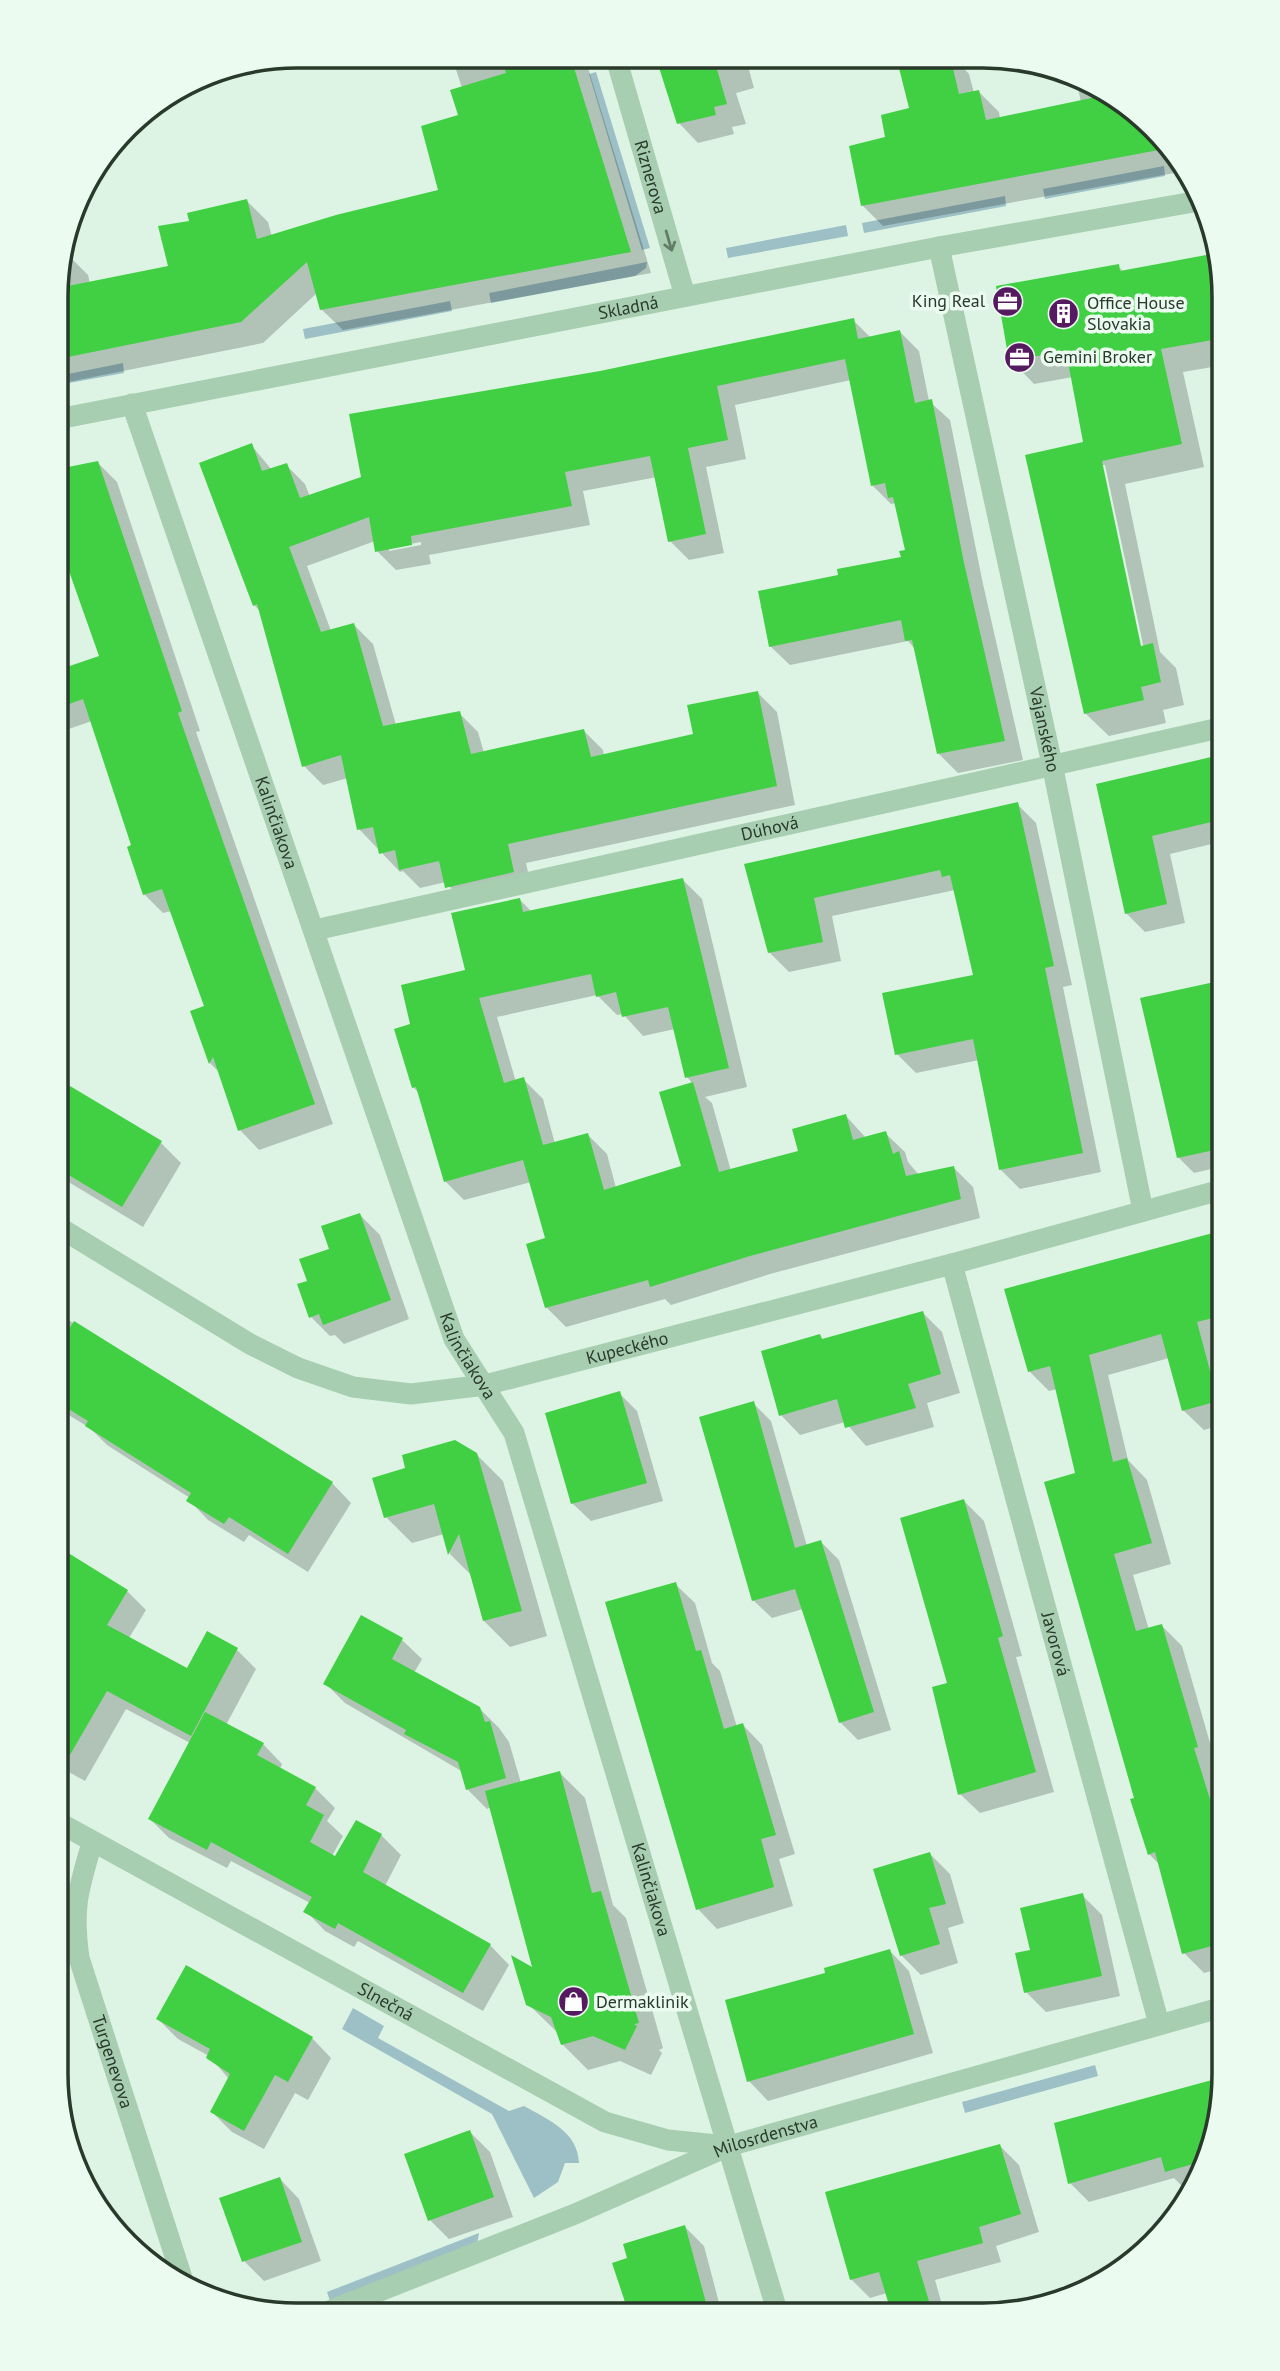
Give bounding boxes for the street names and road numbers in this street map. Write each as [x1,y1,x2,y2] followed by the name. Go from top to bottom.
[629,137,673,217] street label: Riznerova
[596,290,660,324] street label: Skladná
[1024,684,1065,774] street label: Vajanského
[250,773,303,872] street label: Kalinčiakova
[739,810,801,846] street label: Dúhová
[435,1309,501,1403] street label: Kalinčiakova
[584,1326,671,1369] street label: Kupeckého
[1036,1608,1076,1679] street label: Javorová
[626,1840,676,1939] street label: Kalinčiakova
[354,1977,418,2026] street label: Slnečná
[87,2012,139,2111] street label: Turgenevova
[709,2110,820,2163] street label: Milosrdenstva

